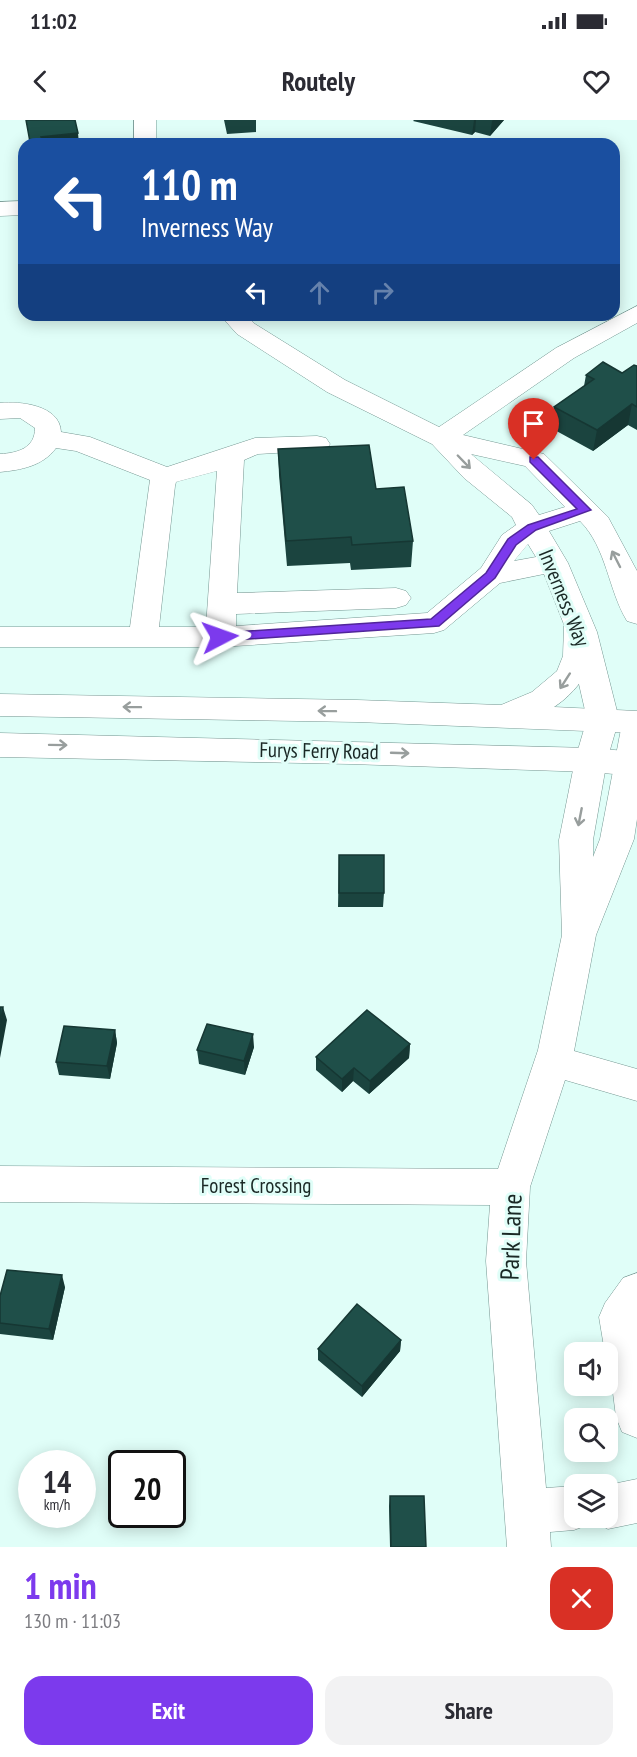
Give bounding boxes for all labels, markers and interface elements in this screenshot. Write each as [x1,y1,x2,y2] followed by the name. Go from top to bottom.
[30,7,78,35] text: 11:02
[282,64,355,98] text: Routely
[24,65,57,98] icon: back
[580,65,613,98] icon: heart
[141,157,238,212] text: 110 m
[42,162,120,240] icon: left
[141,210,273,244] text: Inverness Way
[240,276,273,309] icon: left
[303,276,336,309] icon: ahead
[366,276,399,309] icon: right
[508,398,559,460] pin
[517,407,550,440] icon: arrive
[456,454,471,469] one-way arrow
[533,545,596,651] street label: Inverness Way
[610,551,622,568] one-way arrow
[188,605,252,669] position arrow
[559,672,571,688] one-way arrow
[122,701,142,713] one-way arrow
[317,705,337,717] one-way arrow
[259,736,379,765] street label: Furys Ferry Road
[48,740,68,751] one-way arrow
[390,748,410,759] one-way arrow
[575,807,586,827] one-way arrow
[201,1172,311,1199] street label: Forest Crossing
[493,1193,528,1281] street label: Park Lane
[564,1342,618,1528] map controls
[564,1342,618,1396] button: sound
[564,1408,618,1462] button: search
[108,1450,186,1528] speed limit sign: 20
[43,1462,71,1501] text: 14
[564,1474,618,1528] button: layers
[44,1495,70,1514] text: km/h
[24,1562,97,1609] text: 1 min
[550,1567,613,1630] button: close
[24,1608,121,1634] text: 130 m · 11:03
[24,1676,313,1745] button: Exit
[325,1676,613,1745] button: Share

